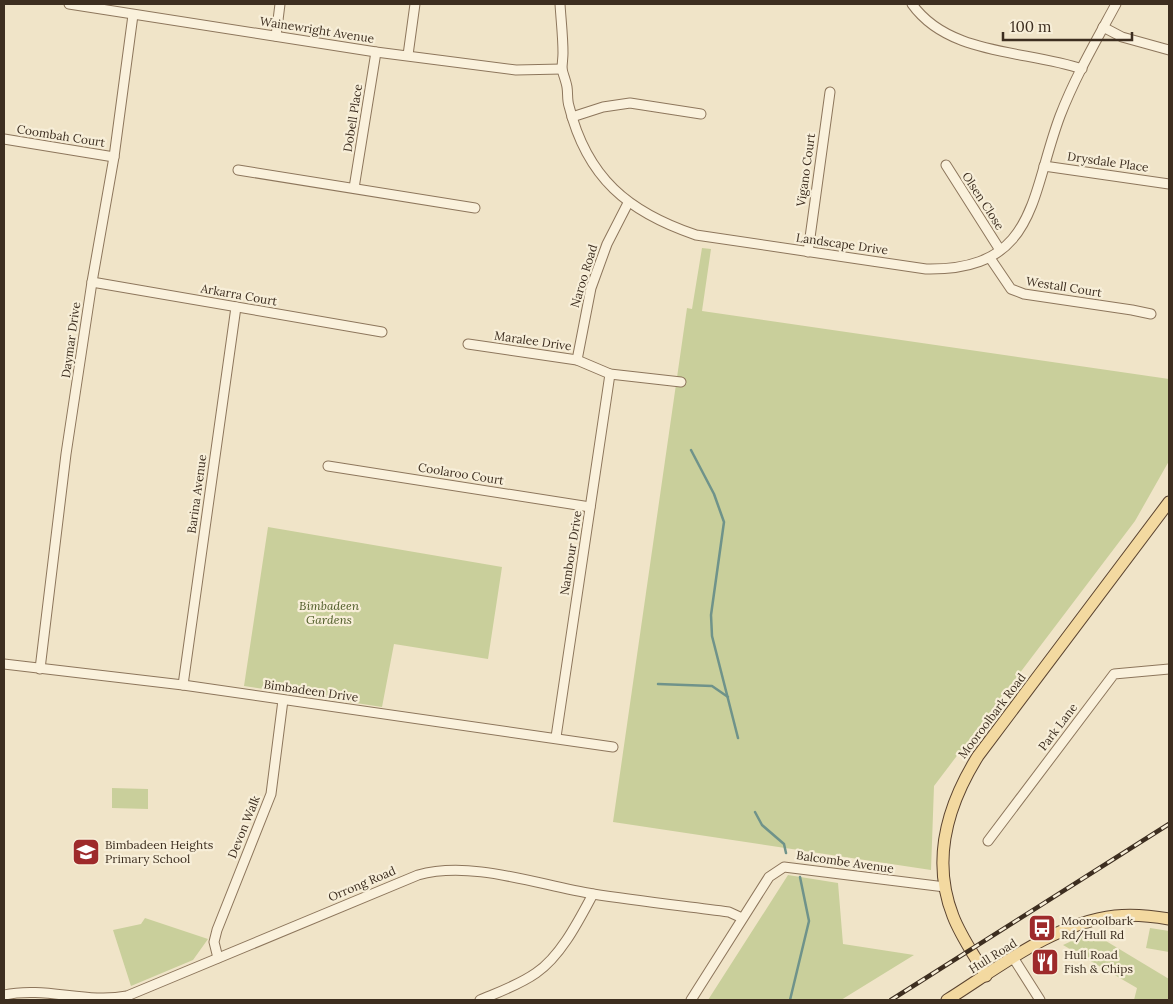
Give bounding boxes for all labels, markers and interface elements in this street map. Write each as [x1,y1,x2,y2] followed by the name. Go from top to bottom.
[1003,10,1132,42] scale bar
[259,13,376,46] street label: Wainewright Avenue
[1010,17,1051,36] text: 100 m
[340,82,365,153] street label: Dobell Place
[16,121,107,150] street label: Coombah Court
[793,132,818,209] street label: Vigano Court
[1066,148,1150,175] street label: Drysdale Place
[959,169,1008,233] street label: Olsen Close
[795,230,890,257] street label: Landscape Drive
[567,242,600,309] street label: Naroo Road
[1025,273,1103,300] street label: Westall Court
[199,280,279,309] street label: Arkarra Court
[58,300,83,379] street label: Daymar Drive
[493,328,573,353] street label: Maralee Drive
[184,453,210,534] street label: Barina Avenue
[417,459,505,488] street label: Coolaroo Court
[556,509,585,596] street label: Nambour Drive
[299,598,360,627] park label: Bimbadeen Gardens
[955,670,1029,761] street label: Mooroolbark Road
[263,676,360,705] street label: Bimbadeen Drive
[1035,700,1081,753] street label: Park Lane
[224,793,263,860] street label: Devon Walk
[71,837,101,867] school or university icon: Bimbadeen Heights Primary School
[105,837,214,866] place label: Bimbadeen Heights Primary School
[795,847,895,876] street label: Balcombe Avenue
[326,863,398,904] street label: Orrong Road
[1027,913,1057,943] bus stop icon: Mooroolbark Rd/Hull Rd
[1061,913,1134,943] place label: Mooroolbark Rd/Hull Rd
[966,935,1020,976] street label: Hull Road
[1030,947,1060,977] restaurant icon: Hull Road Fish & Chips
[1064,947,1133,976] place label: Hull Road Fish & Chips

